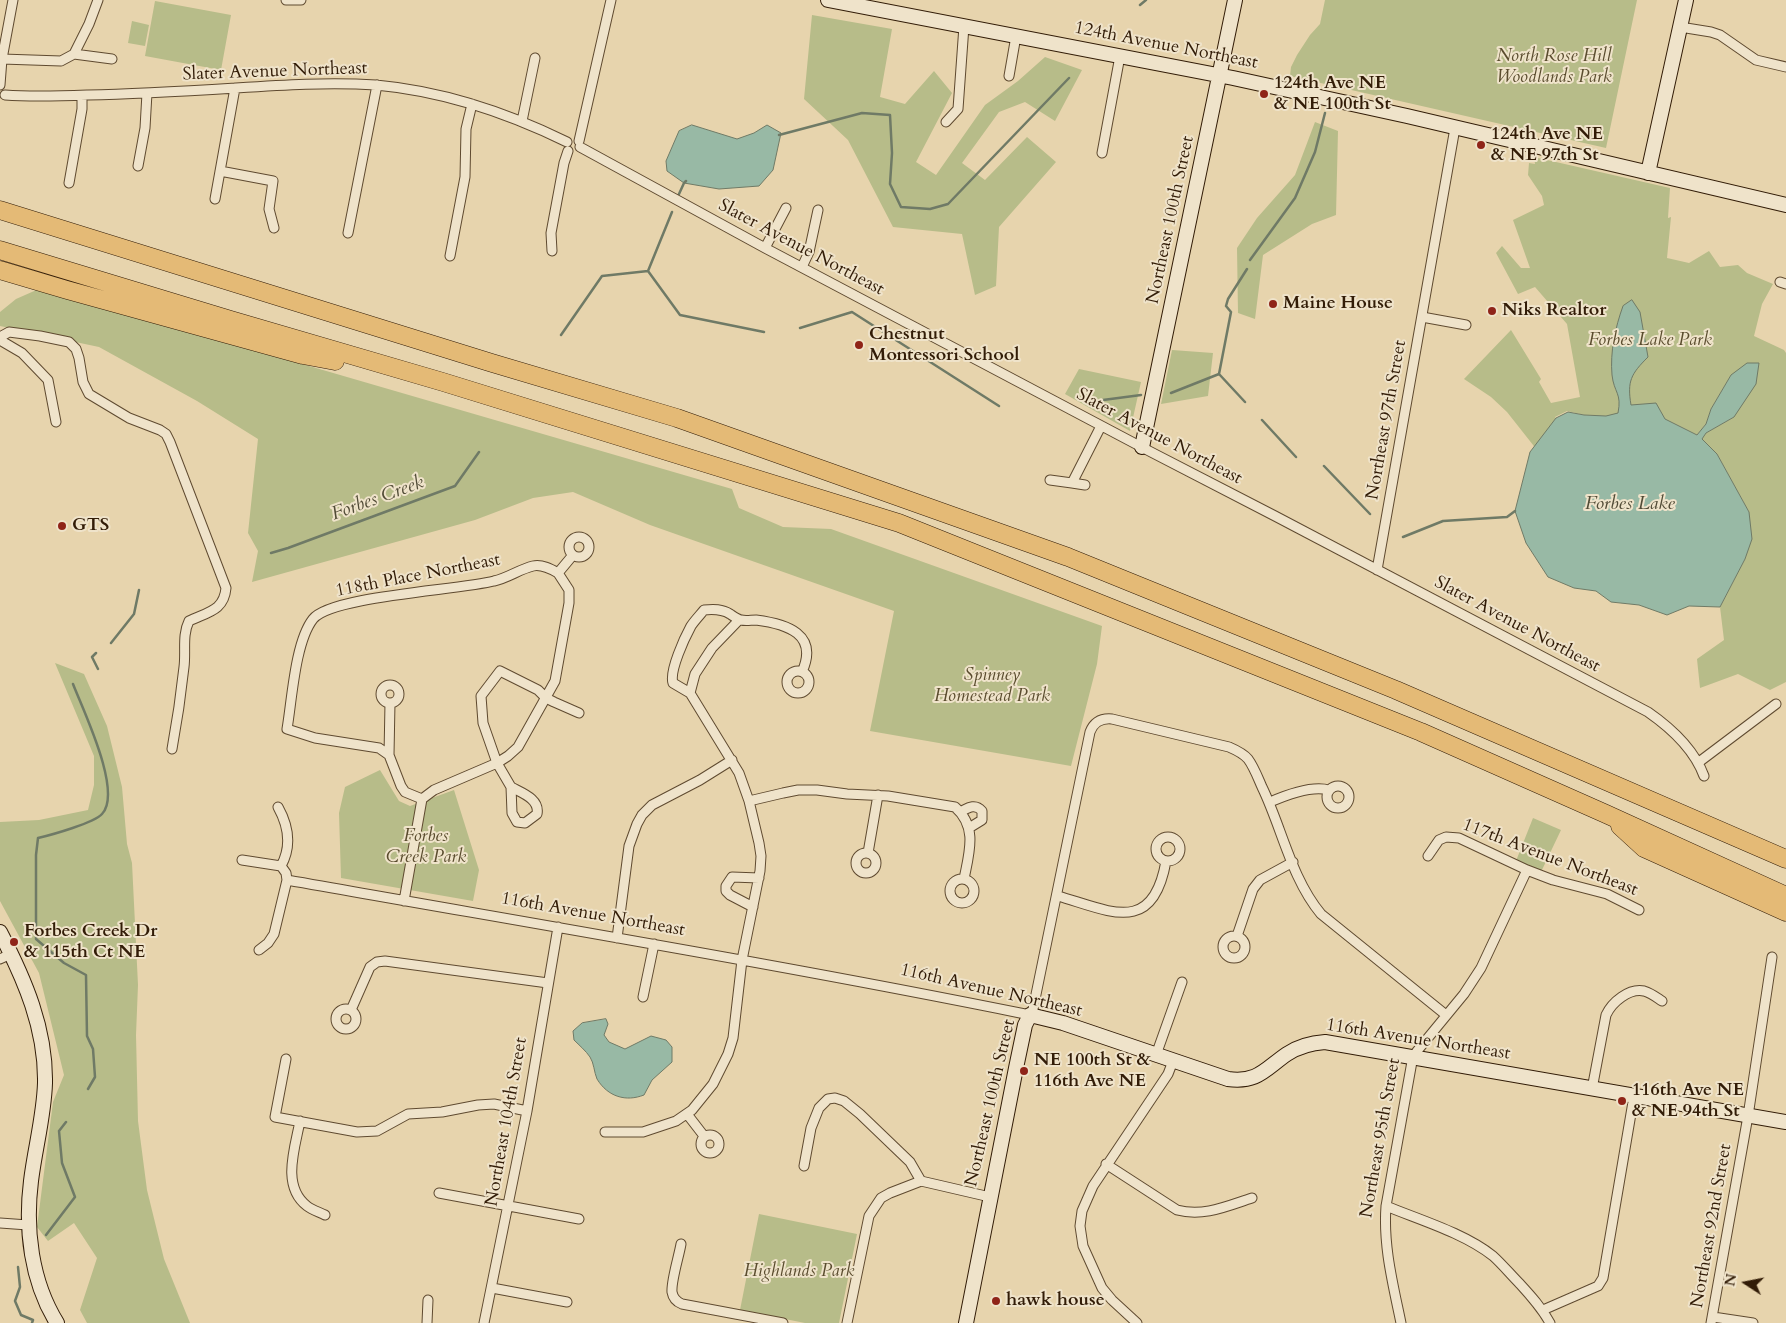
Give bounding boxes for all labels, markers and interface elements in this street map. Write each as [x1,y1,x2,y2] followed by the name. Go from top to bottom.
[1073,18,1259,74] street label: 124th Avenue Northeast
[1496,46,1612,88] park label: North Rose Hill Woodlands Park
[182,58,368,86] street label: Slater Avenue Northeast
[1274,73,1391,116] place label: 124th Ave NE & NE 100th St
[1258,88,1270,100] marker: 124th Ave NE & NE 100th St
[1491,124,1603,166] place label: 124th Ave NE & NE 97th St
[1143,134,1199,306] street label: Northeast 100th Street
[1475,139,1487,151] marker: 124th Ave NE & NE 97th St
[714,195,888,301] street label: Slater Avenue Northeast
[1283,293,1393,315] place label: Maine House
[1267,298,1279,310] marker: Maine House
[1502,300,1606,322] place label: Niks Realtor
[1486,305,1498,317] marker: Niks Realtor
[869,324,1020,366] place label: Chestnut Montessori School
[1588,330,1712,352] park label: Forbes Lake Park
[1362,338,1412,502] street label: Northeast 97th Street
[853,339,865,351] marker: Chestnut Montessori School
[1072,384,1246,490] street label: Slater Avenue Northeast
[329,472,427,526] water label: Forbes Creek
[1585,494,1675,516] water label: Forbes Lake
[72,515,109,537] place label: GTS
[56,520,68,532] marker: GTS
[334,549,502,603] street label: 118th Place Northeast
[1430,572,1604,678] street label: Slater Avenue Northeast
[934,665,1050,708] park label: Spinney Homestead Park
[1459,815,1641,901] street label: 117th Avenue Northeast
[386,826,466,869] park label: Forbes Creek Park
[499,888,687,942] street label: 116th Avenue Northeast
[24,921,157,964] place label: Forbes Creek Dr & 115th Ct NE
[8,936,20,948] marker: Forbes Creek Dr & 115th Ct NE
[898,960,1084,1022] street label: 116th Avenue Northeast
[1324,1015,1512,1065] street label: 116th Avenue Northeast
[961,1017,1021,1189] street label: Northeast 100th Street
[482,1036,532,1208] street label: Northeast 104th Street
[1034,1050,1151,1092] place label: NE 100th St & 116th Ave NE
[1356,1056,1406,1220] street label: Northeast 95th Street
[1018,1065,1030,1077] marker: NE 100th St & 116th Ave NE
[1632,1080,1744,1122] place label: 116th Ave NE & NE 94th St
[1616,1095,1628,1107] marker: 116th Ave NE & NE 94th St
[1687,1142,1737,1310] street label: Northeast 92nd Street
[1721,1258,1771,1308] north arrow
[744,1261,854,1283] park label: Highlands Park
[1006,1290,1105,1312] place label: hawk house
[990,1295,1002,1307] marker: hawk house

